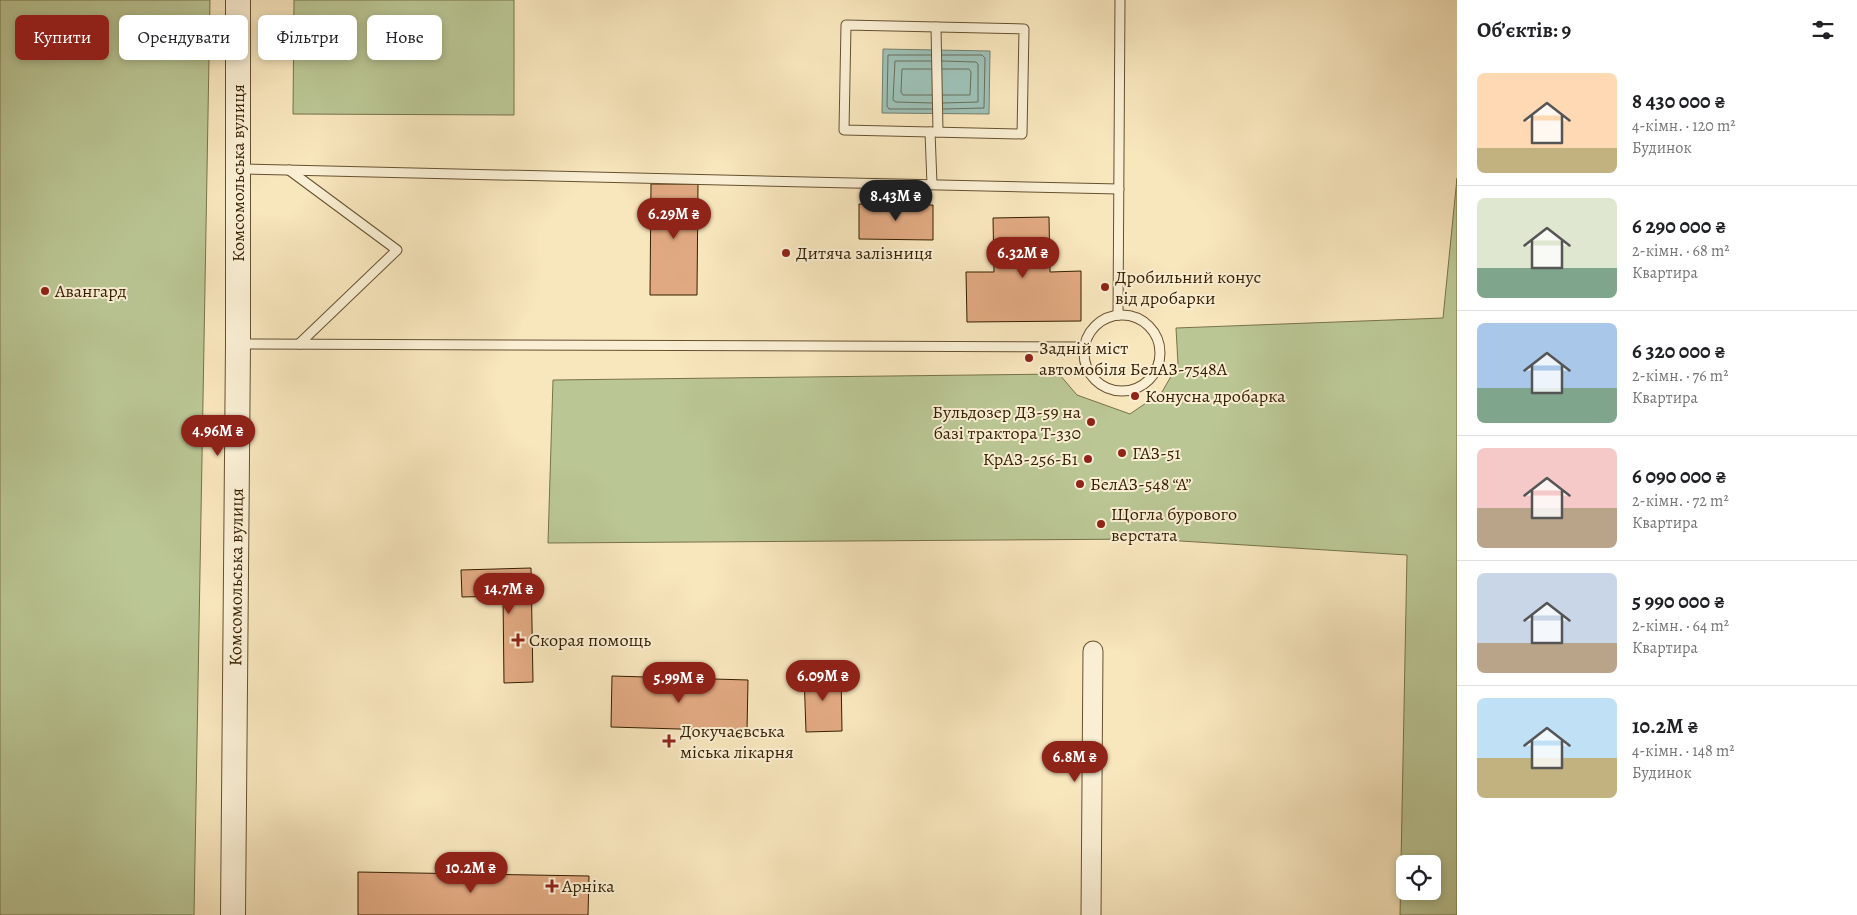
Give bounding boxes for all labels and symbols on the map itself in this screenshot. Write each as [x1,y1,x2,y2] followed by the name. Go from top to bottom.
[226,84,250,262] street label: Комсомольська вулиця
[850,180,942,222] pin: 8.43M ₴
[628,198,720,240] pin: 6.29M ₴
[977,236,1069,279] pin: 6.32M ₴
[796,241,933,265] place label: Дитяча залізниця
[780,247,792,259] marker: Дитяча залізниця
[1115,265,1261,310] place label: Дробильний конус від дробарки
[54,279,127,303] place label: Авангард
[1099,281,1111,293] marker: Дробильний конус від дробарки
[39,285,51,297] marker: Авангард
[1039,336,1228,381] place label: Задній міст автомобіля БелАЗ-7548А
[1023,352,1035,364] marker: Задній міст автомобіля БелАЗ-7548А
[1145,384,1286,408] place label: Конусна дробарка
[1129,390,1141,402] marker: Конусна дробарка
[932,400,1082,445] place label: Бульдозер ДЗ-59 на базі трактора Т-330
[172,414,264,457] pin: 4.96M ₴
[1085,416,1097,428] marker: Бульдозер ДЗ-59 на базі трактора Т-330
[1132,441,1181,465] place label: ГАЗ-51
[983,447,1078,471] place label: КрАЗ-256-Б1
[1116,447,1128,459] marker: ГАЗ-51
[1082,453,1094,465] marker: КрАЗ-256-Б1
[1090,472,1191,496] place label: БелАЗ-548 “А”
[1074,478,1086,490] marker: БелАЗ-548 “А”
[223,488,249,666] street label: Комсомольська вулиця
[1111,502,1237,547] place label: Щогла бурового верстата
[1095,518,1107,530] marker: Щогла бурового верстата
[463,572,555,615] pin: 14.7M ₴
[529,628,651,652] place label: Скорая помощь
[511,633,525,647] marker: Скорая помощь
[777,660,869,702] pin: 6.09M ₴
[633,662,725,704] pin: 5.99M ₴
[680,719,794,764] place label: Докучаєвська міська лікарня
[662,734,676,748] marker: Докучаєвська міська лікарня
[1034,740,1116,783] pin: 6.8M ₴
[425,852,517,894] pin: 10.2M ₴
[561,874,615,898] place label: Арніка
[546,880,558,892] marker: Арніка

